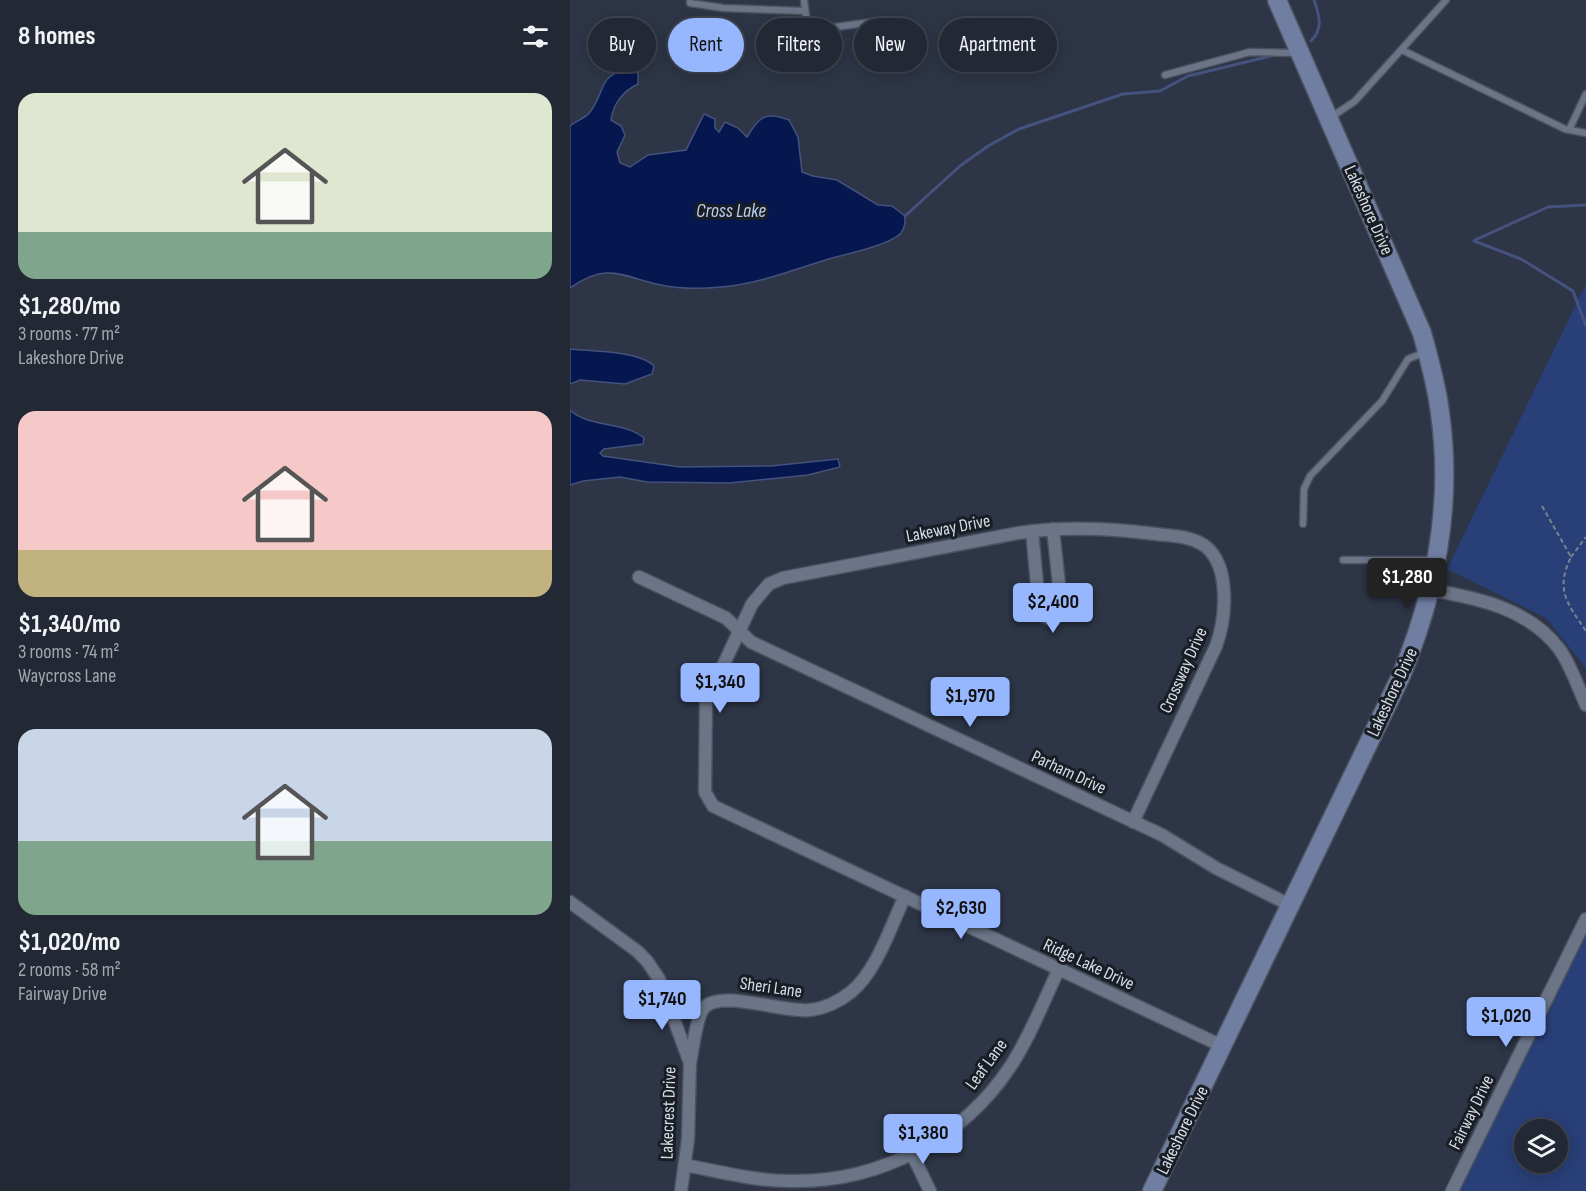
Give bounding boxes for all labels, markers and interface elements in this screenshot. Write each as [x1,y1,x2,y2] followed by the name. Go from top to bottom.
[588,18,656,72] chip: Buy
[668,18,744,72] chip: Rent
[756,18,842,72] chip: Filters
[854,18,927,72] chip: New
[939,18,1057,72] chip: Apartment
[519,20,552,53] icon: filters
[18,21,96,52] text: 8 homes
[231,132,339,240] icon: home
[1340,162,1398,258] street label: Lakeshore Drive
[696,199,766,223] water label: Cross Lake
[18,291,121,322] text: $1,280/mo
[18,322,120,346] text: 3 rooms · 77 m²
[18,346,124,370] text: Lakeshore Drive
[231,450,339,558] icon: home
[904,510,992,547] street label: Lakeway Drive
[1358,558,1456,609] pin: $1,280
[1382,565,1432,589] text: $1,280
[1004,583,1102,634] pin: $2,400
[1027,590,1079,614] text: $2,400
[18,609,121,640] text: $1,340/mo
[1155,624,1212,716] street label: Crossway Drive
[18,640,120,664] text: 3 rooms · 74 m²
[1363,645,1422,740] street label: Lakeshore Drive
[671,663,769,714] pin: $1,340
[18,664,116,688] text: Waycross Lane
[695,670,745,694] text: $1,340
[921,677,1019,728] pin: $1,970
[945,684,995,708] text: $1,970
[1028,746,1109,799] street label: Parham Drive
[231,768,339,876] icon: home
[912,889,1010,940] pin: $2,630
[935,896,987,920] text: $2,630
[18,927,120,958] text: $1,020/mo
[1040,934,1138,995] street label: Ridge Lake Drive
[18,958,121,982] text: 2 rooms · 58 m²
[738,973,803,1002] street label: Sheri Lane
[613,980,711,1031] pin: $1,740
[18,982,107,1006] text: Fairway Drive
[638,987,686,1011] text: $1,740
[1457,997,1555,1048] pin: $1,020
[1481,1004,1531,1028] text: $1,020
[961,1035,1012,1094] street label: Leaf Lane
[656,1066,681,1160] street label: Lakecrest Drive
[1444,1072,1498,1153] street label: Fairway Drive
[1152,1083,1213,1178] street label: Lakeshore Drive
[874,1114,972,1165] pin: $1,380
[1514,1119,1568,1173] map controls
[1514,1119,1568,1173] button: layers
[898,1121,949,1145] text: $1,380

